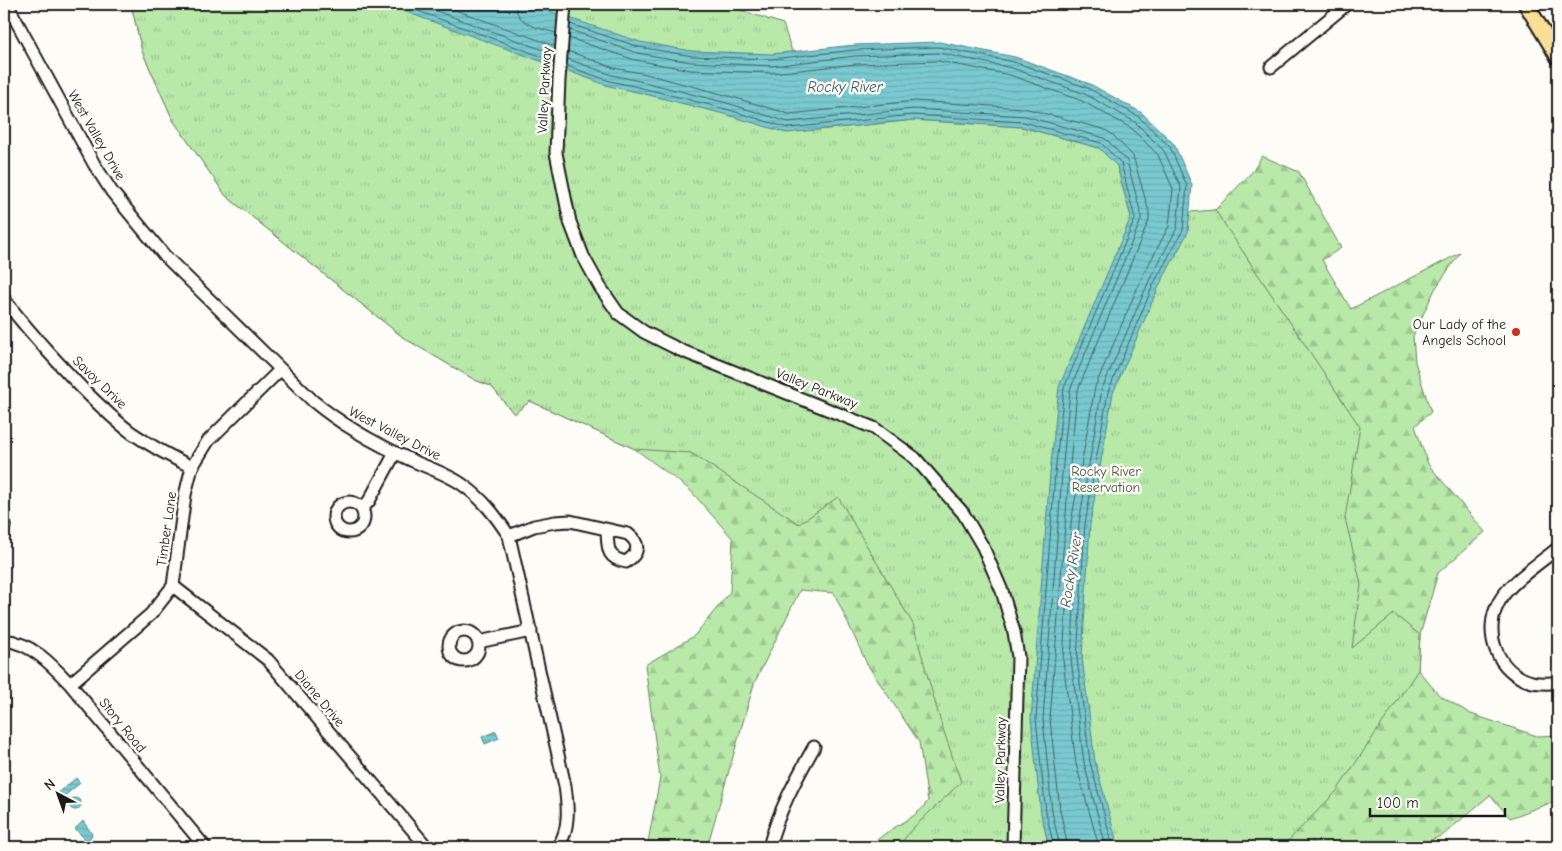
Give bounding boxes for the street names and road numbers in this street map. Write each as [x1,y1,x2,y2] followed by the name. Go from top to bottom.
[534,46,555,134] street label: Valley Parkway
[64,87,129,183] street label: West Valley Drive
[69,352,130,412] street label: Savoy Drive
[774,364,861,413] street label: Valley Parkway
[346,403,444,464] street label: West Valley Drive
[153,490,180,568] street label: Timber Lane
[291,667,348,730] street label: Diane Drive
[95,695,150,756] street label: Story Road
[991,716,1010,803] street label: Valley Parkway

